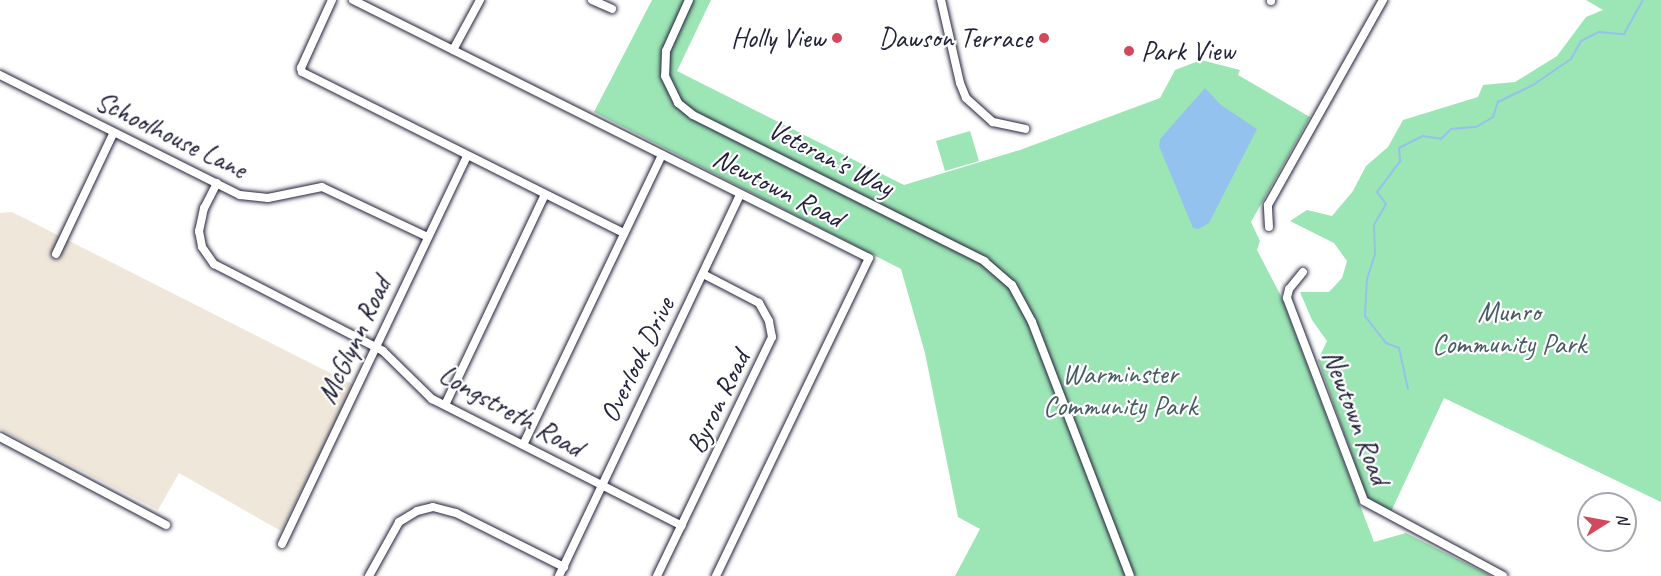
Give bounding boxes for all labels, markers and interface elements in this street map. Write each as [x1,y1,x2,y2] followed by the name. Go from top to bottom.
[731,21,825,55] place label: Holly View
[880,21,1032,55] place label: Dawson Terrace
[830,31,844,45] marker: Holly View
[1037,31,1051,45] marker: Dawson Terrace
[1141,34,1235,68] place label: Park View
[1122,44,1136,58] marker: Park View
[90,84,252,186] street label: Schoolhouse Lane
[763,112,899,204] street label: Veteran's Way
[708,141,848,235] street label: Newtown Road
[310,271,398,409] street label: McGlynn Road
[592,292,682,428] street label: Overlook Drive
[1432,295,1586,361] park label: Munro Community Park
[679,345,757,459] street label: Byron Road
[1315,345,1397,489] street label: Newtown Road
[1043,357,1197,423] park label: Warminster Community Park
[434,358,588,464] street label: Longstreth Road
[1577,492,1637,552] north arrow
[1612,512,1633,526] text: N

